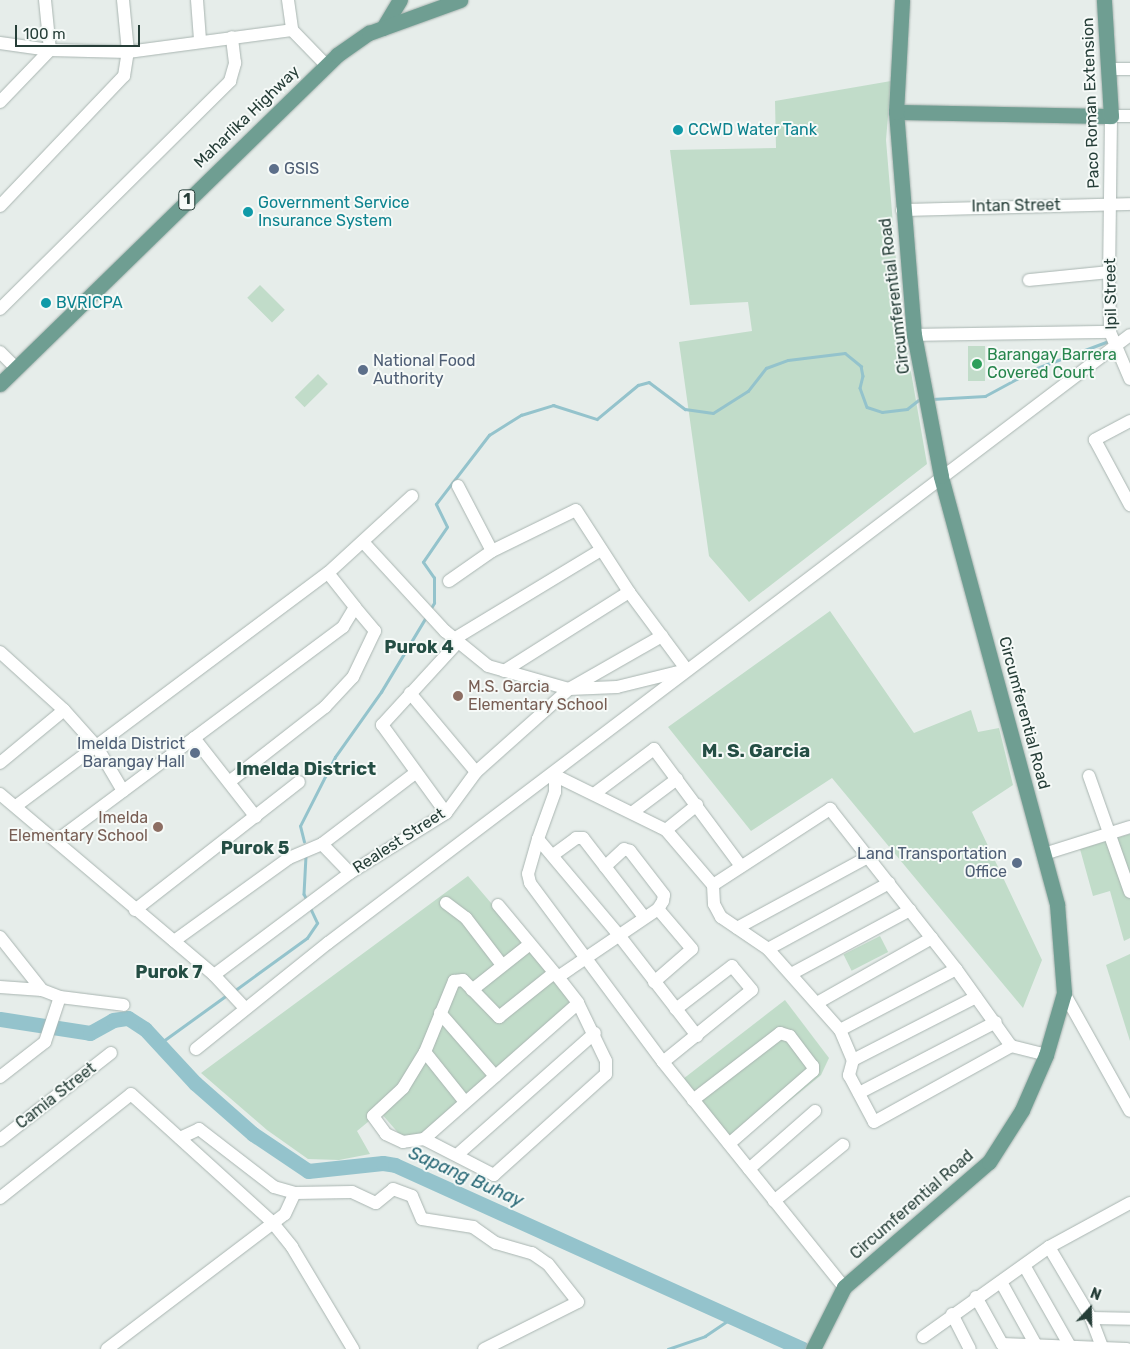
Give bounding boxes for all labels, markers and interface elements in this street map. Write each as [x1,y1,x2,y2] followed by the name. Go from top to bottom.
[18,15,142,47] scale bar
[1078,17,1104,189] street label: Paco Roman Extension
[23,25,65,43] text: 100 m
[190,62,304,172] street label: Maharlika Highway
[688,120,818,140] place label: CCWD Water Tank
[672,124,684,136] marker: CCWD Water Tank
[284,159,319,179] place label: GSIS
[268,163,280,175] marker: GSIS
[178,188,196,212] road number: 1
[258,193,410,231] place label: Government Service Insurance System
[971,196,1061,216] street label: Intan Street
[242,206,254,218] marker: Government Service Insurance System
[876,217,914,375] street label: Circumferential Road
[1101,258,1121,330] street label: Ipil Street
[56,293,123,313] place label: BVRICPA
[40,297,52,309] marker: BVRICPA
[987,345,1117,383] place label: Barangay Barrera Covered Court
[373,351,476,389] place label: National Food Authority
[971,358,983,370] marker: Barangay Barrera Covered Court
[357,364,369,376] marker: National Food Authority
[994,635,1054,791] street label: Circumferential Road
[384,636,454,658] district label: Purok 4
[468,677,608,715] place label: M.S. Garcia Elementary School
[452,690,464,702] marker: M.S. Garcia Elementary School
[77,734,185,772] place label: Imelda District Barangay Hall
[702,740,810,762] district label: M. S. Garcia
[189,747,201,759] marker: Imelda District Barangay Hall
[236,758,376,780] district label: Imelda District
[349,804,449,878] street label: Realest Street
[8,808,148,846] place label: Imelda Elementary School
[152,821,164,833] marker: Imelda Elementary School
[221,837,289,859] district label: Purok 5
[857,844,1007,882] place label: Land Transportation Office
[1011,857,1023,869] marker: Land Transportation Office
[135,961,203,983] district label: Purok 7
[12,1059,100,1133] street label: Camia Street
[405,1142,527,1212] water label: Sapang Buhay
[846,1146,978,1264] street label: Circumferential Road
[1065,1284,1115,1334] north arrow
[1088,1285,1103,1304] text: N

